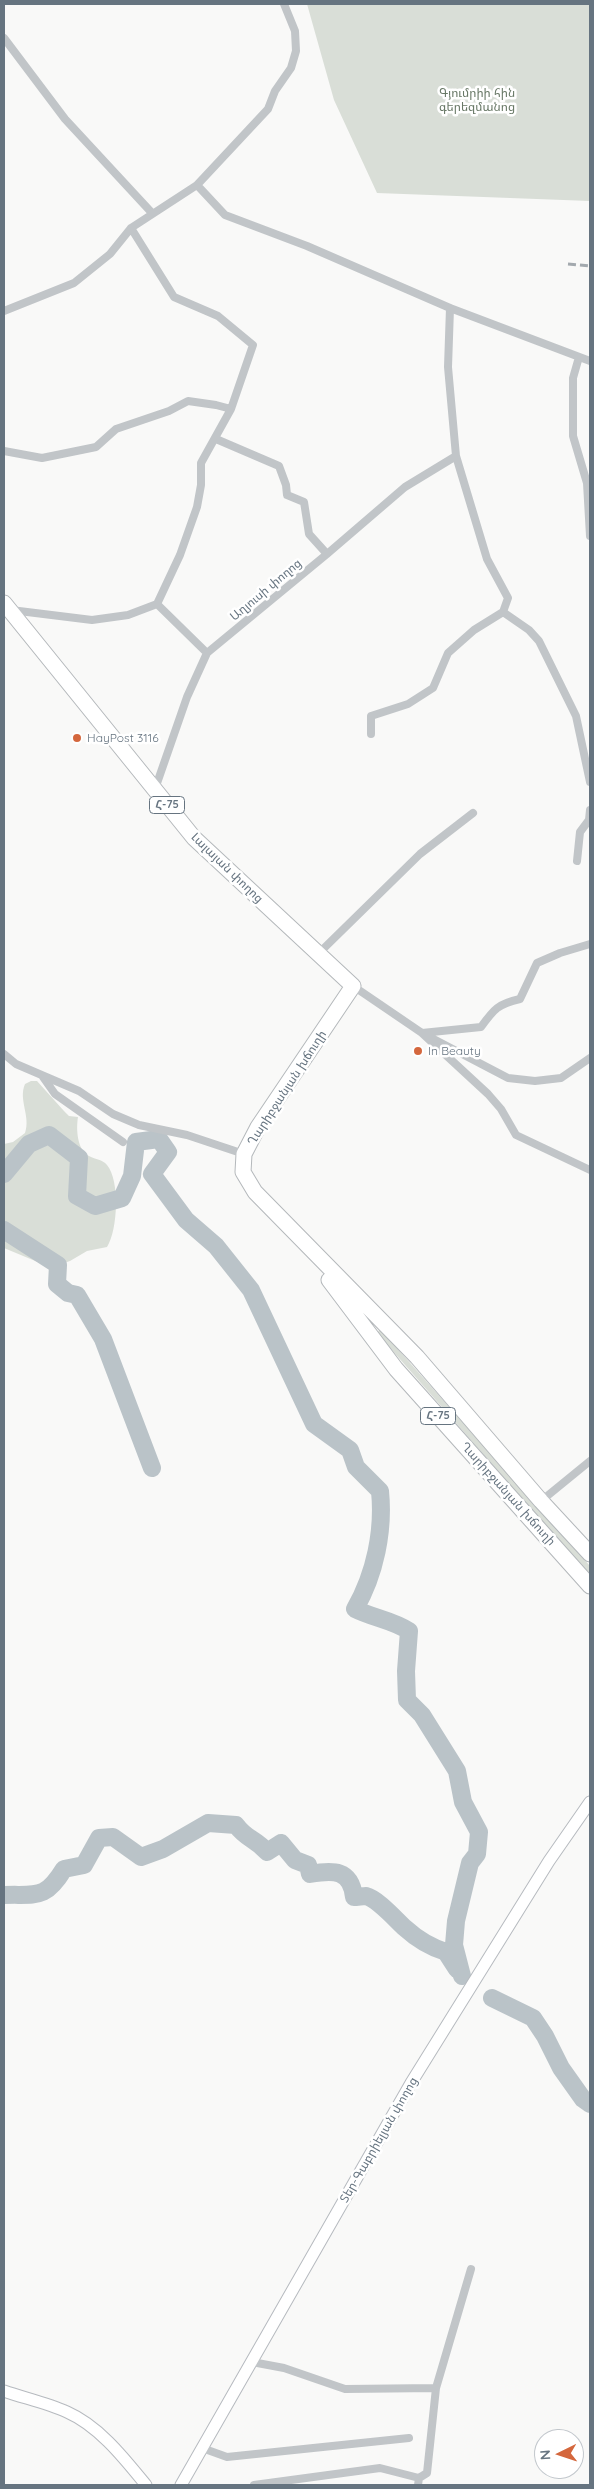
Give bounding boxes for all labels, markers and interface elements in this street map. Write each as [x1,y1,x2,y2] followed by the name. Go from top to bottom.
[439,86,515,114] park label: Գյումրիի հին գերեզմանոց
[227,556,305,624] street label: Աղյուսի փողոց
[87,731,159,745] place label: HayPost 3116
[71,732,83,744] marker: HayPost 3116
[150,796,184,814] road number: Հ-75
[188,830,266,906] street label: Լալայան փողոց
[244,1028,330,1148] street label: Ղարիբջանյան խճուղի
[428,1044,481,1058] place label: In Beauty
[412,1045,424,1057] marker: In Beauty
[420,1408,456,1424] road number: Հ-75
[458,1439,558,1549] street label: Ղարիբջանյան խճուղի
[337,2075,421,2205] street label: Տեր-Գաբրիելյան փողոց
[534,2429,584,2479] north arrow
[536,2449,554,2461] text: N

